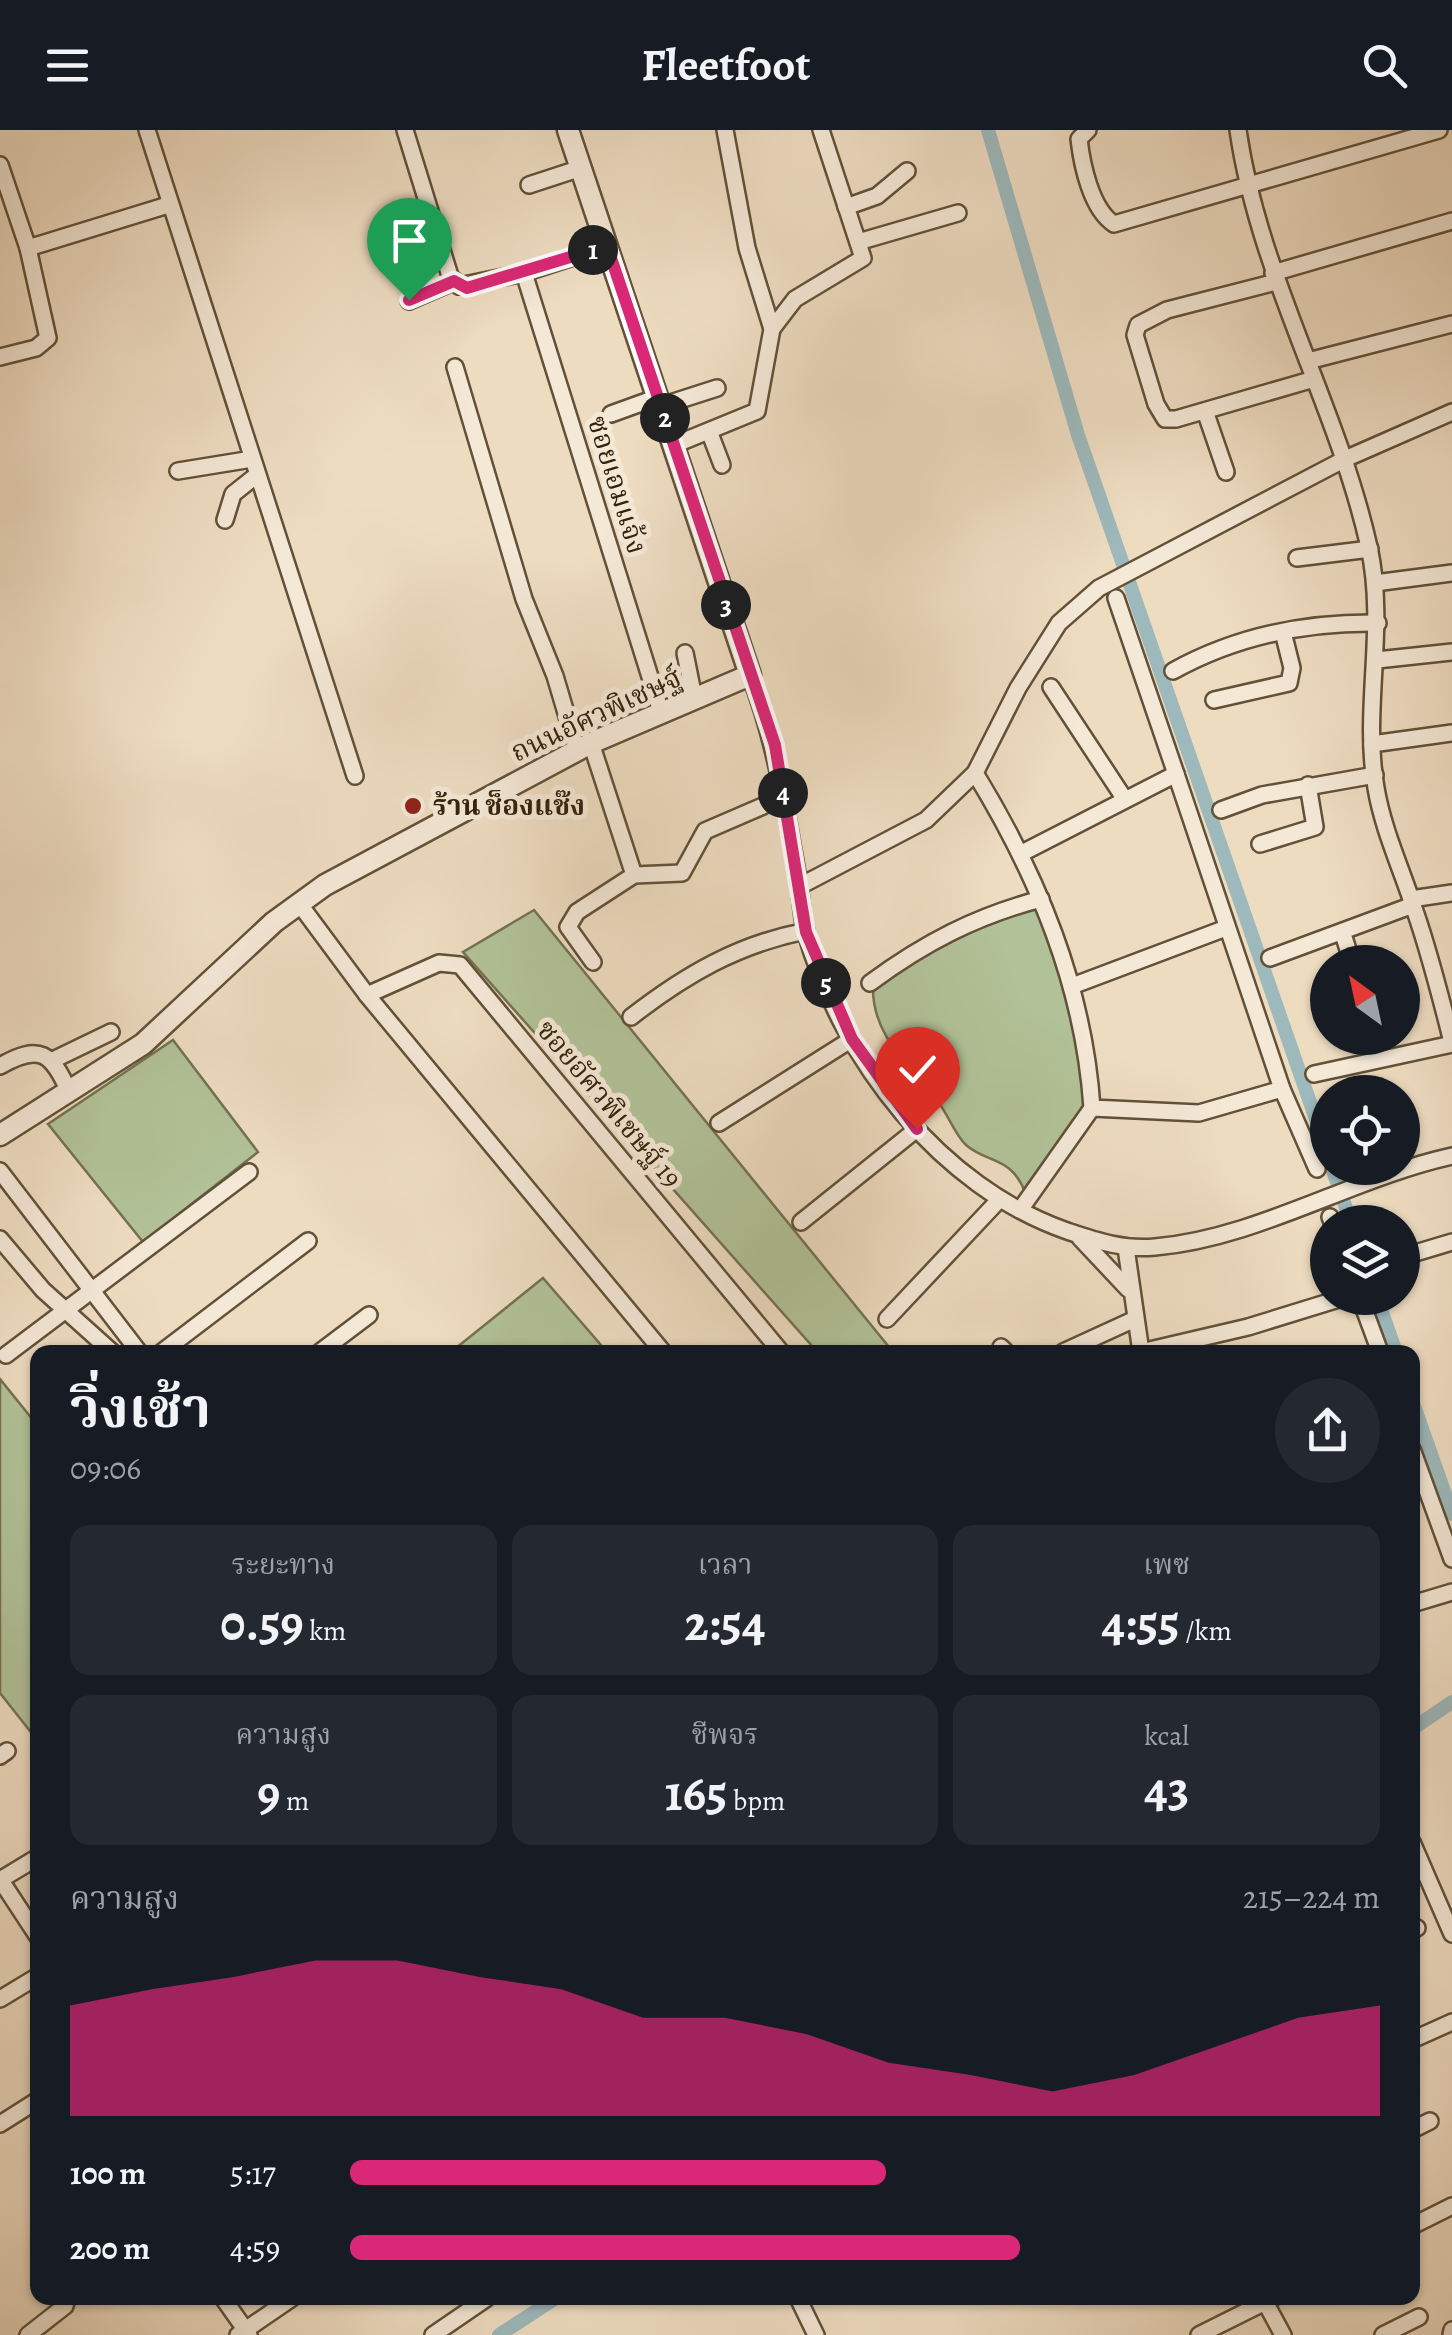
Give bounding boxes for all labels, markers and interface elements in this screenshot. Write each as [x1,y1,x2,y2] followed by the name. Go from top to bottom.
[642,34,810,96] text: Fleetfoot
[40,38,95,93] icon: menu
[1357,38,1412,93] icon: search
[367,198,452,301] pin
[382,213,437,268] icon: arrive
[568,225,618,275] pin: 1
[588,231,598,269] text: 1
[640,393,690,443] pin: 2
[658,399,672,437] text: 2
[578,411,656,559] street label: ซอยเอมแจ้ง
[701,580,751,630] pin: 3
[720,586,732,624] text: 3
[504,659,688,771] street label: ถนนอัศวพิเชษฐ์
[758,768,808,818] pin: 4
[776,774,790,812] text: 4
[433,787,585,825] place label: ร้าน ช็องแช๊ง
[402,795,424,817] marker: ร้าน ช็องแช๊ง
[1310,945,1420,1055] north arrow
[1310,945,1420,1315] map controls
[801,958,851,1008] pin: 5
[820,964,832,1002] text: 5
[527,1012,691,1196] street label: ซอยอัศวพิเชษฐ์ 19
[875,1027,960,1130] pin
[890,1042,945,1097] icon: check
[1310,1075,1420,1185] button: locate
[1310,1205,1420,1315] button: layers
[70,1371,211,1446] text: วิ่งเช้า
[1275,1378,1380,1483] button: share
[70,1446,141,1490] text: 09:06
[232,1546,335,1584] text: ระยะทาง
[698,1546,752,1584] text: เวลา
[1143,1546,1190,1584] text: เพซ
[220,1589,304,1657] text: 0.59
[685,1589,765,1657] text: 2:54
[1102,1589,1180,1657] text: 4:55
[304,1612,346,1650] text: km
[1180,1612,1232,1650] text: /km
[236,1716,331,1754] text: ความสูง
[692,1716,758,1754] text: ชีพจร
[1144,1717,1189,1755] text: kcal
[1144,1755,1189,1823] text: 43
[257,1759,280,1827] text: 9
[665,1759,727,1827] text: 165
[280,1782,309,1820] text: m
[727,1782,785,1820] text: bpm
[1243,1875,1380,1919] text: 215–224 m
[70,1876,179,1920] text: ความสูง
[70,2151,146,2195] text: 100 m
[230,2151,276,2195] text: 5:17
[70,2226,150,2270] text: 200 m
[230,2226,280,2270] text: 4:59

